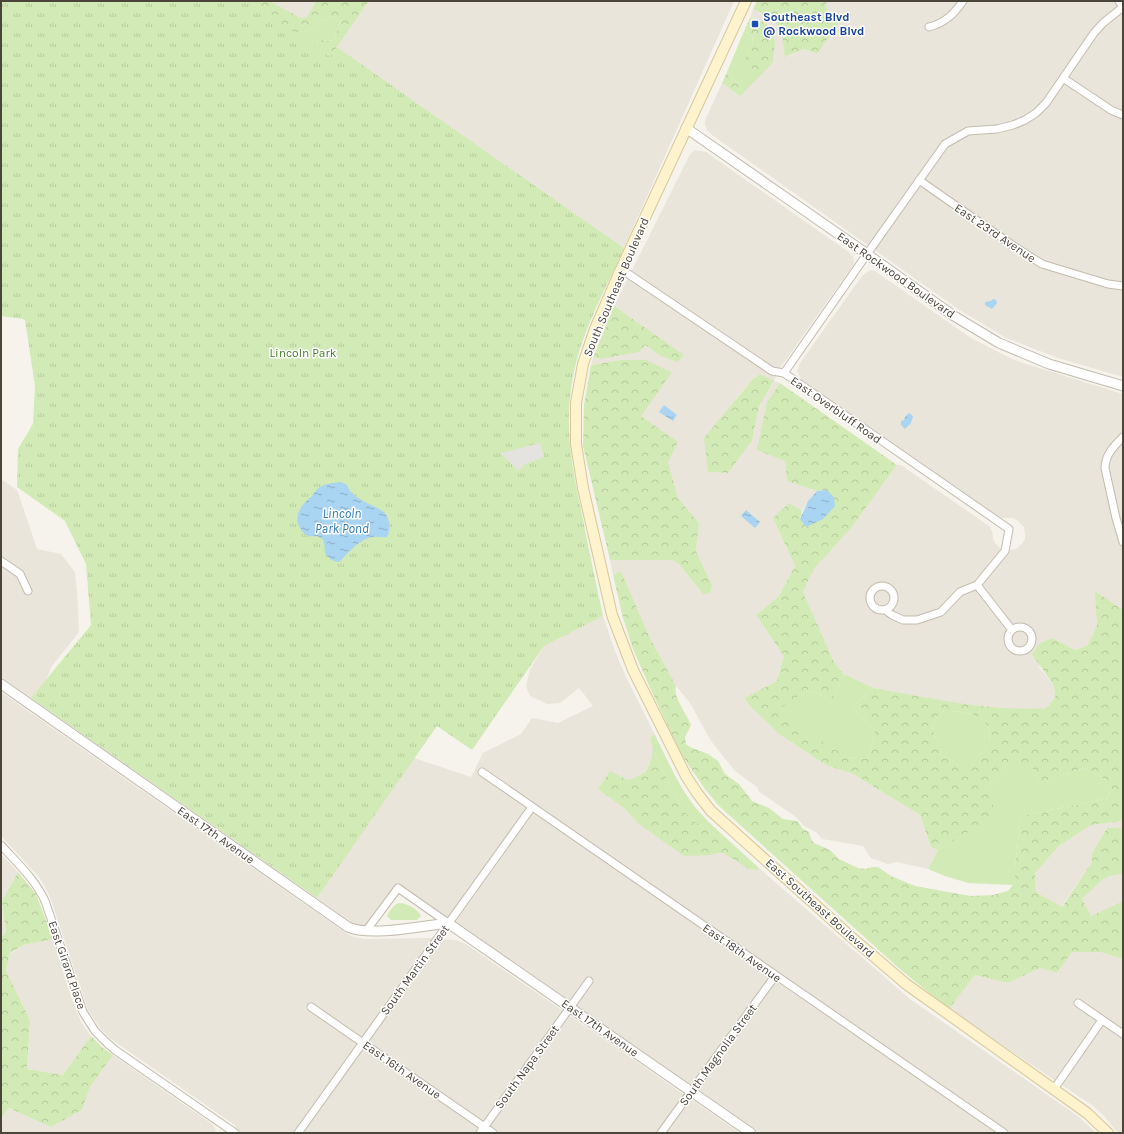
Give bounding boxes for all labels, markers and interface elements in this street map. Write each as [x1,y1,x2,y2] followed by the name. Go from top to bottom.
[763,10,864,38] place label: Southeast Blvd @ Rockwood Blvd
[750,19,760,29] marker: Southeast Blvd @ Rockwood Blvd
[952,201,1038,265] street label: East 23rd Avenue
[580,215,652,359] street label: South Southeast Boulevard
[834,229,958,321] street label: East Rockwood Boulevard
[270,346,337,360] park label: Lincoln Park
[788,373,884,447] street label: East Overbluff Road
[315,506,369,536] water label: Lincoln Park Pond
[175,803,257,867] street label: East 17th Avenue
[763,856,877,960] street label: East Southeast Boulevard
[45,919,89,1011] street label: East Girard Place
[700,921,784,985] street label: East 18th Avenue
[378,922,453,1018] street label: South Martin Street
[559,996,641,1060] street label: East 17th Avenue
[676,1001,760,1109] street label: South Magnolia Street
[492,1022,562,1112] street label: South Napa Street
[360,1038,444,1102] street label: East 16th Avenue

